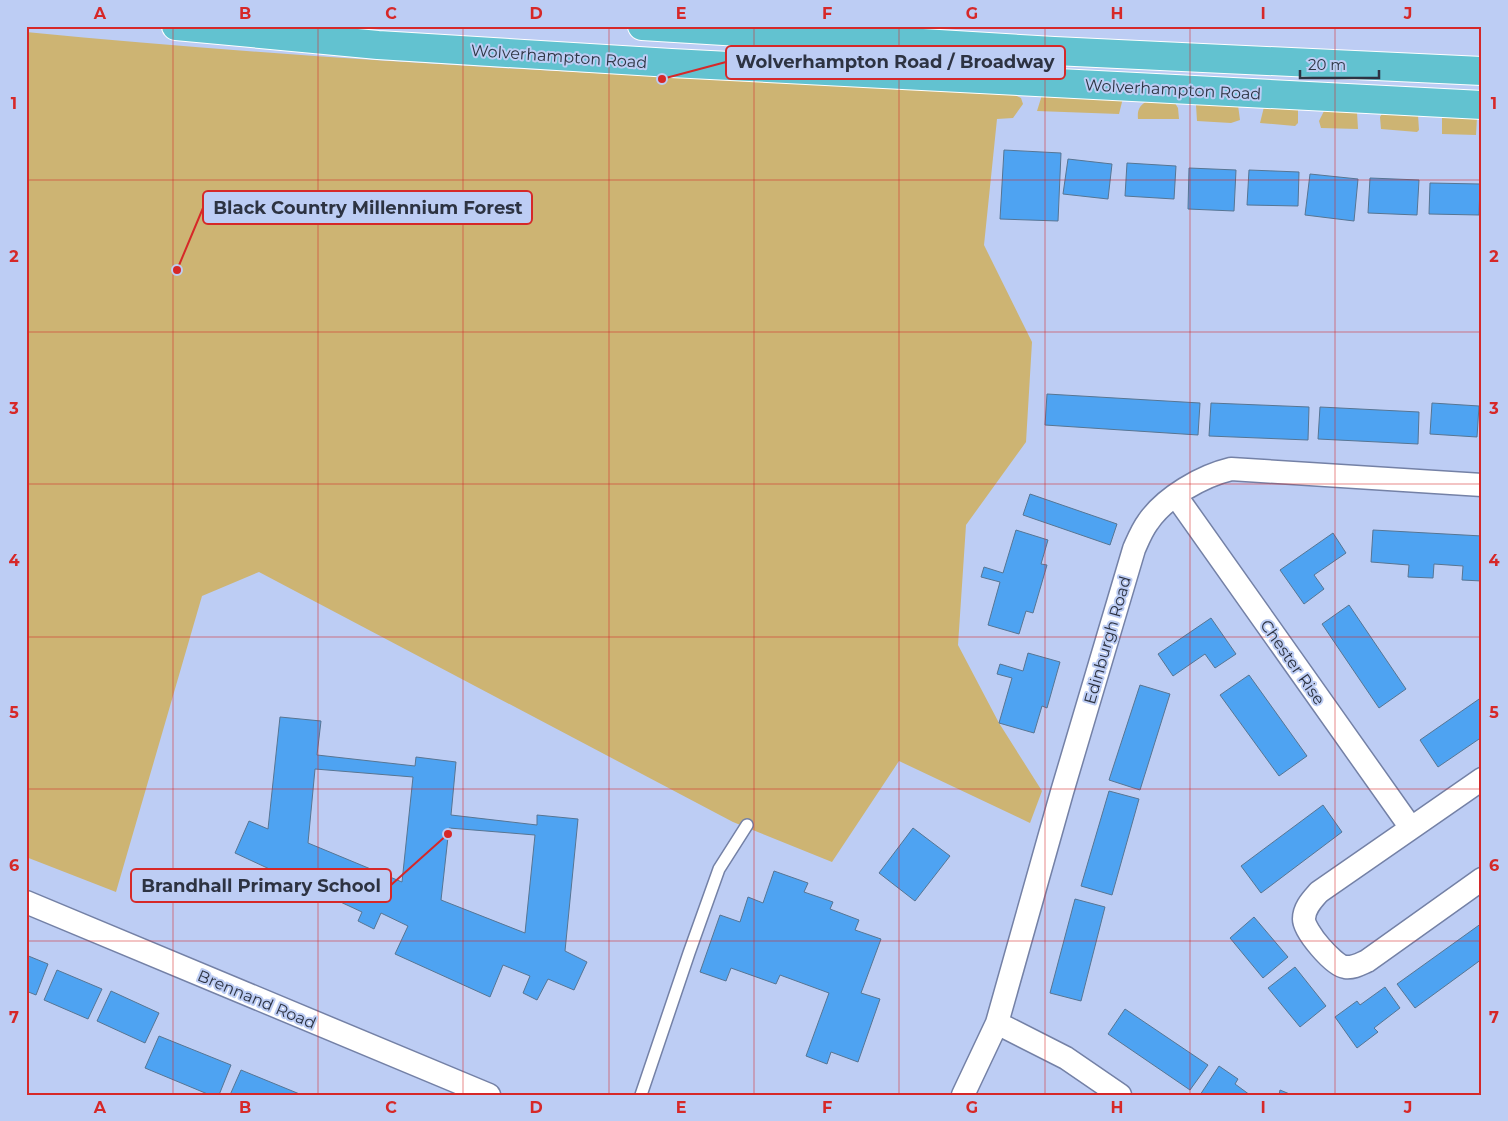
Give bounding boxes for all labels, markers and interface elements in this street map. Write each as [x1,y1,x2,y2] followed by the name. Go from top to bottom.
[93,4,107,23] text: A
[239,4,251,23] text: B
[385,4,397,23] text: C
[529,4,543,23] text: D
[676,4,686,23] text: E
[822,4,832,23] text: F
[966,4,978,23] text: G
[1111,4,1123,23] text: H
[1260,4,1266,23] text: I
[1403,4,1412,23] text: J
[470,41,648,72] street label: Wolverhampton Road
[726,46,1065,79] callout: Wolverhampton Road / Broadway
[1300,48,1379,80] scale bar
[736,51,1055,73] text: Wolverhampton Road / Broadway
[1308,55,1346,74] text: 20 m
[1084,75,1262,104] street label: Wolverhampton Road
[11,94,17,113] text: 1
[1491,94,1497,113] text: 1
[203,191,532,224] callout: Black Country Millennium Forest
[213,197,523,219] text: Black Country Millennium Forest
[9,247,19,266] text: 2
[1489,247,1499,266] text: 2
[8,399,19,418] text: 3
[1488,399,1499,418] text: 3
[8,551,20,570] text: 4
[1488,551,1500,570] text: 4
[1080,574,1135,706] street label: Edinburgh Road
[1256,616,1329,708] street label: Chester Rise
[9,703,19,722] text: 5
[1489,703,1499,722] text: 5
[9,856,19,875] text: 6
[1489,856,1499,875] text: 6
[131,869,391,902] callout: Brandhall Primary School
[141,875,381,897] text: Brandhall Primary School
[195,966,319,1033] street label: Brennand Road
[9,1008,19,1027] text: 7
[1489,1008,1499,1027] text: 7
[93,1098,107,1117] text: A
[239,1098,251,1117] text: B
[385,1098,397,1117] text: C
[529,1098,543,1117] text: D
[676,1098,686,1117] text: E
[822,1098,832,1117] text: F
[966,1098,978,1117] text: G
[1111,1098,1123,1117] text: H
[1260,1098,1266,1117] text: I
[1403,1098,1412,1117] text: J

